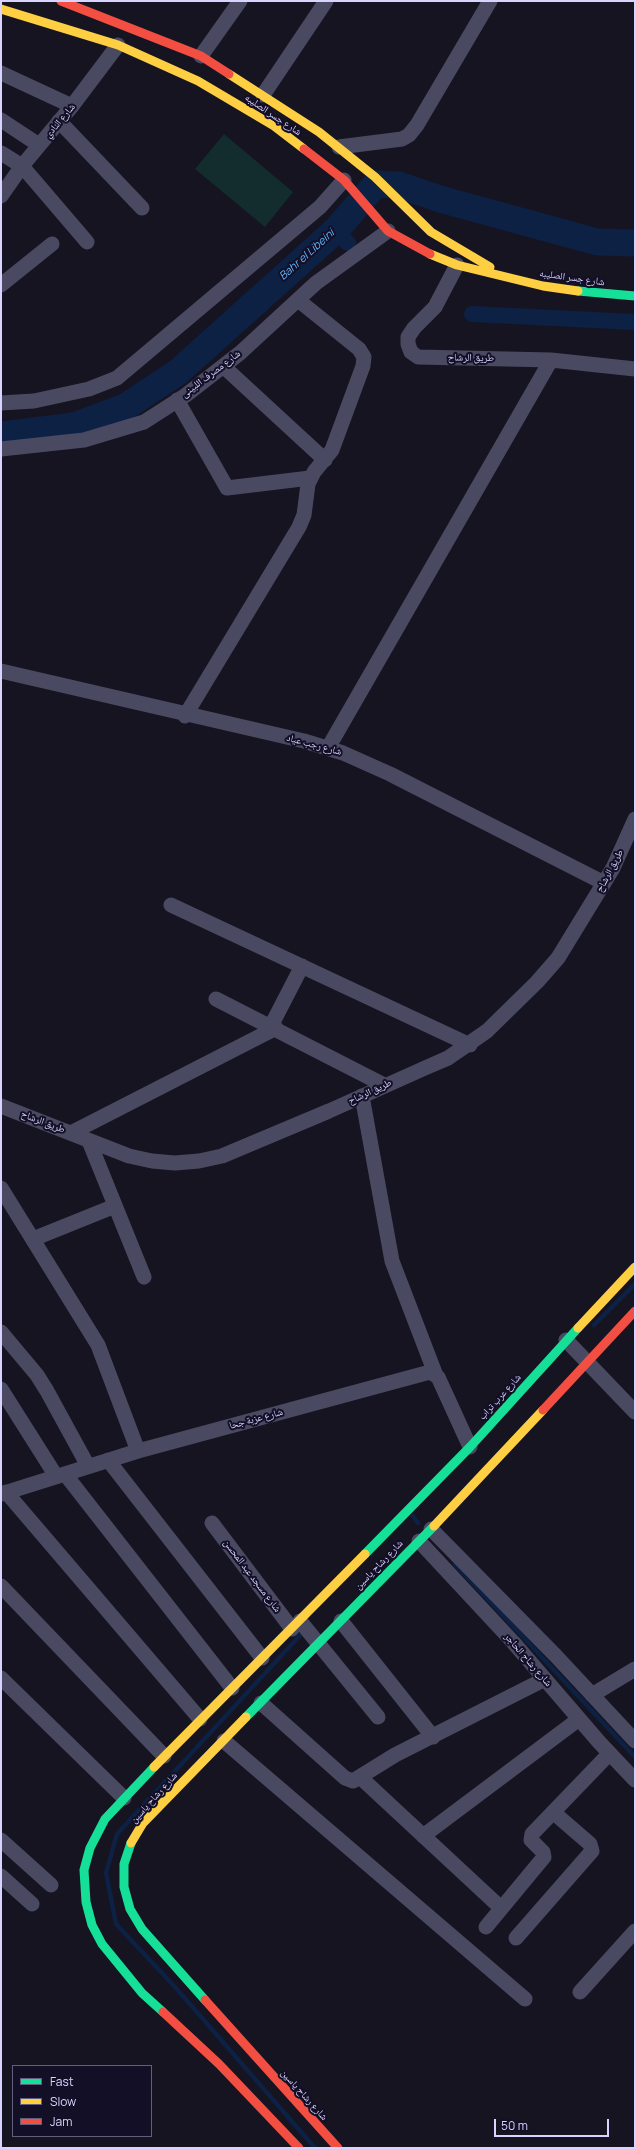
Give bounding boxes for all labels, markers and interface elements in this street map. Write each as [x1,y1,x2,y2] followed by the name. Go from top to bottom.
[242,92,304,138] street label: شارع جسر الصليبه
[42,101,78,141] street label: شارع النادي
[277,227,337,283] water label: Bahr el Libeini
[539,267,605,289] street label: شارع جسر الصليبه
[179,348,243,400] street label: شارع مصرف اللبينى
[448,352,494,364] street label: طريق الرشاح
[285,732,343,758] street label: شارع رجب عياد
[594,848,626,894] street label: طريق الرشاح
[346,1077,394,1107] street label: طريق الرشاح
[19,1108,67,1136] street label: طريق الرشاح
[476,1372,524,1422] street label: شارع عرب تراب
[228,1406,284,1432] street label: شارع عزبة جحا
[221,1537,283,1615] street label: شارع مسجد عبد المحسن
[352,1538,406,1592] street label: شارع رشاح ياسين
[502,1631,554,1689] street label: شارع رشاح الحاجر
[128,1770,180,1826] street label: شارع رشاح ياسين
[12,2065,152,2137] legend
[278,2067,330,2123] street label: شارع رشاح ياسين
[50,2073,74,2090] text: Fast
[50,2093,76,2110] text: Slow
[496,2111,611,2137] scale bar
[50,2113,72,2130] text: Jam
[501,2117,528,2134] text: 50 m

